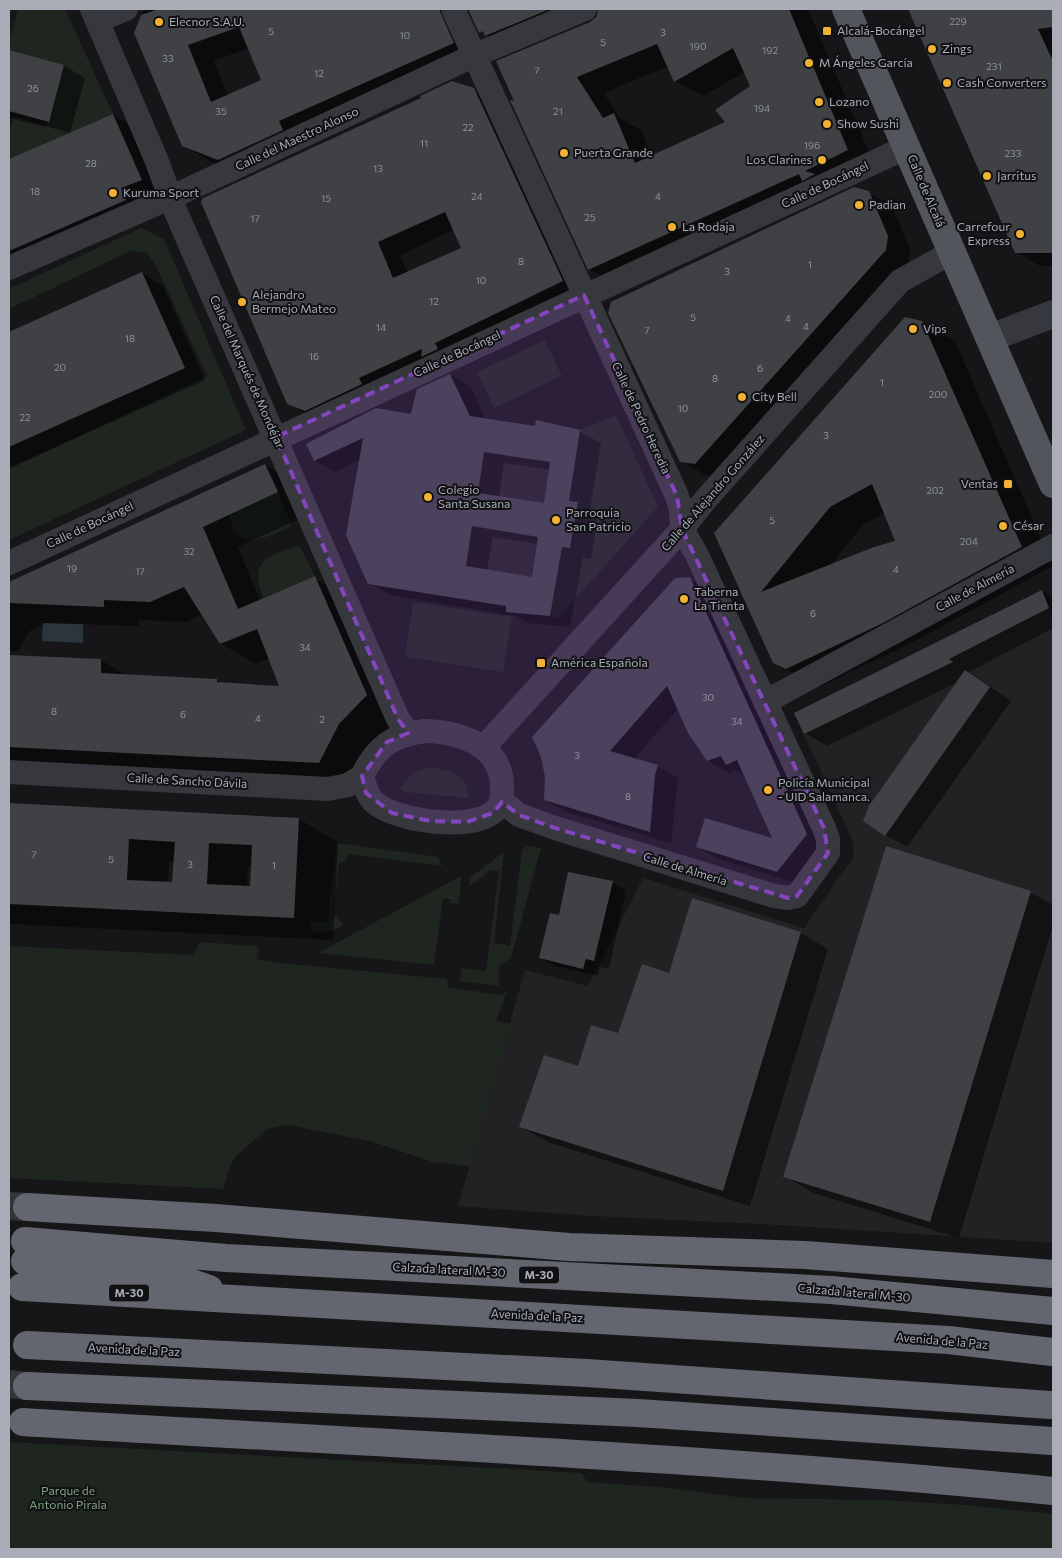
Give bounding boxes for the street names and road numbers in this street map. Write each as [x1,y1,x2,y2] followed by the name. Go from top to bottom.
[233,103,360,173] street label: Calle del Maestro Alonso
[905,152,949,229] street label: Calle de Alcalá
[779,158,870,210] street label: Calle de Bocángel
[208,293,288,451] street label: Calle del Marqués de Mondéjar
[411,327,502,379] street label: Calle de Bocángel
[610,359,674,476] street label: Calle de Pedro Heredia
[658,431,767,554] street label: Calle de Alejandro González
[44,498,135,550] street label: Calle de Bocángel
[933,560,1016,614] street label: Calle de Almería
[126,770,248,790] street label: Calle de Sancho Dávila
[642,849,729,887] street label: Calle de Almería
[392,1259,506,1279] street label: Calzada lateral M-30
[519,1266,559,1284] road number: M-30
[797,1280,911,1304] street label: Calzada lateral M-30
[109,1285,149,1302] road number: M-30
[490,1306,584,1324] street label: Avenida de la Paz
[895,1329,989,1351] street label: Avenida de la Paz
[87,1340,181,1358] street label: Avenida de la Paz

